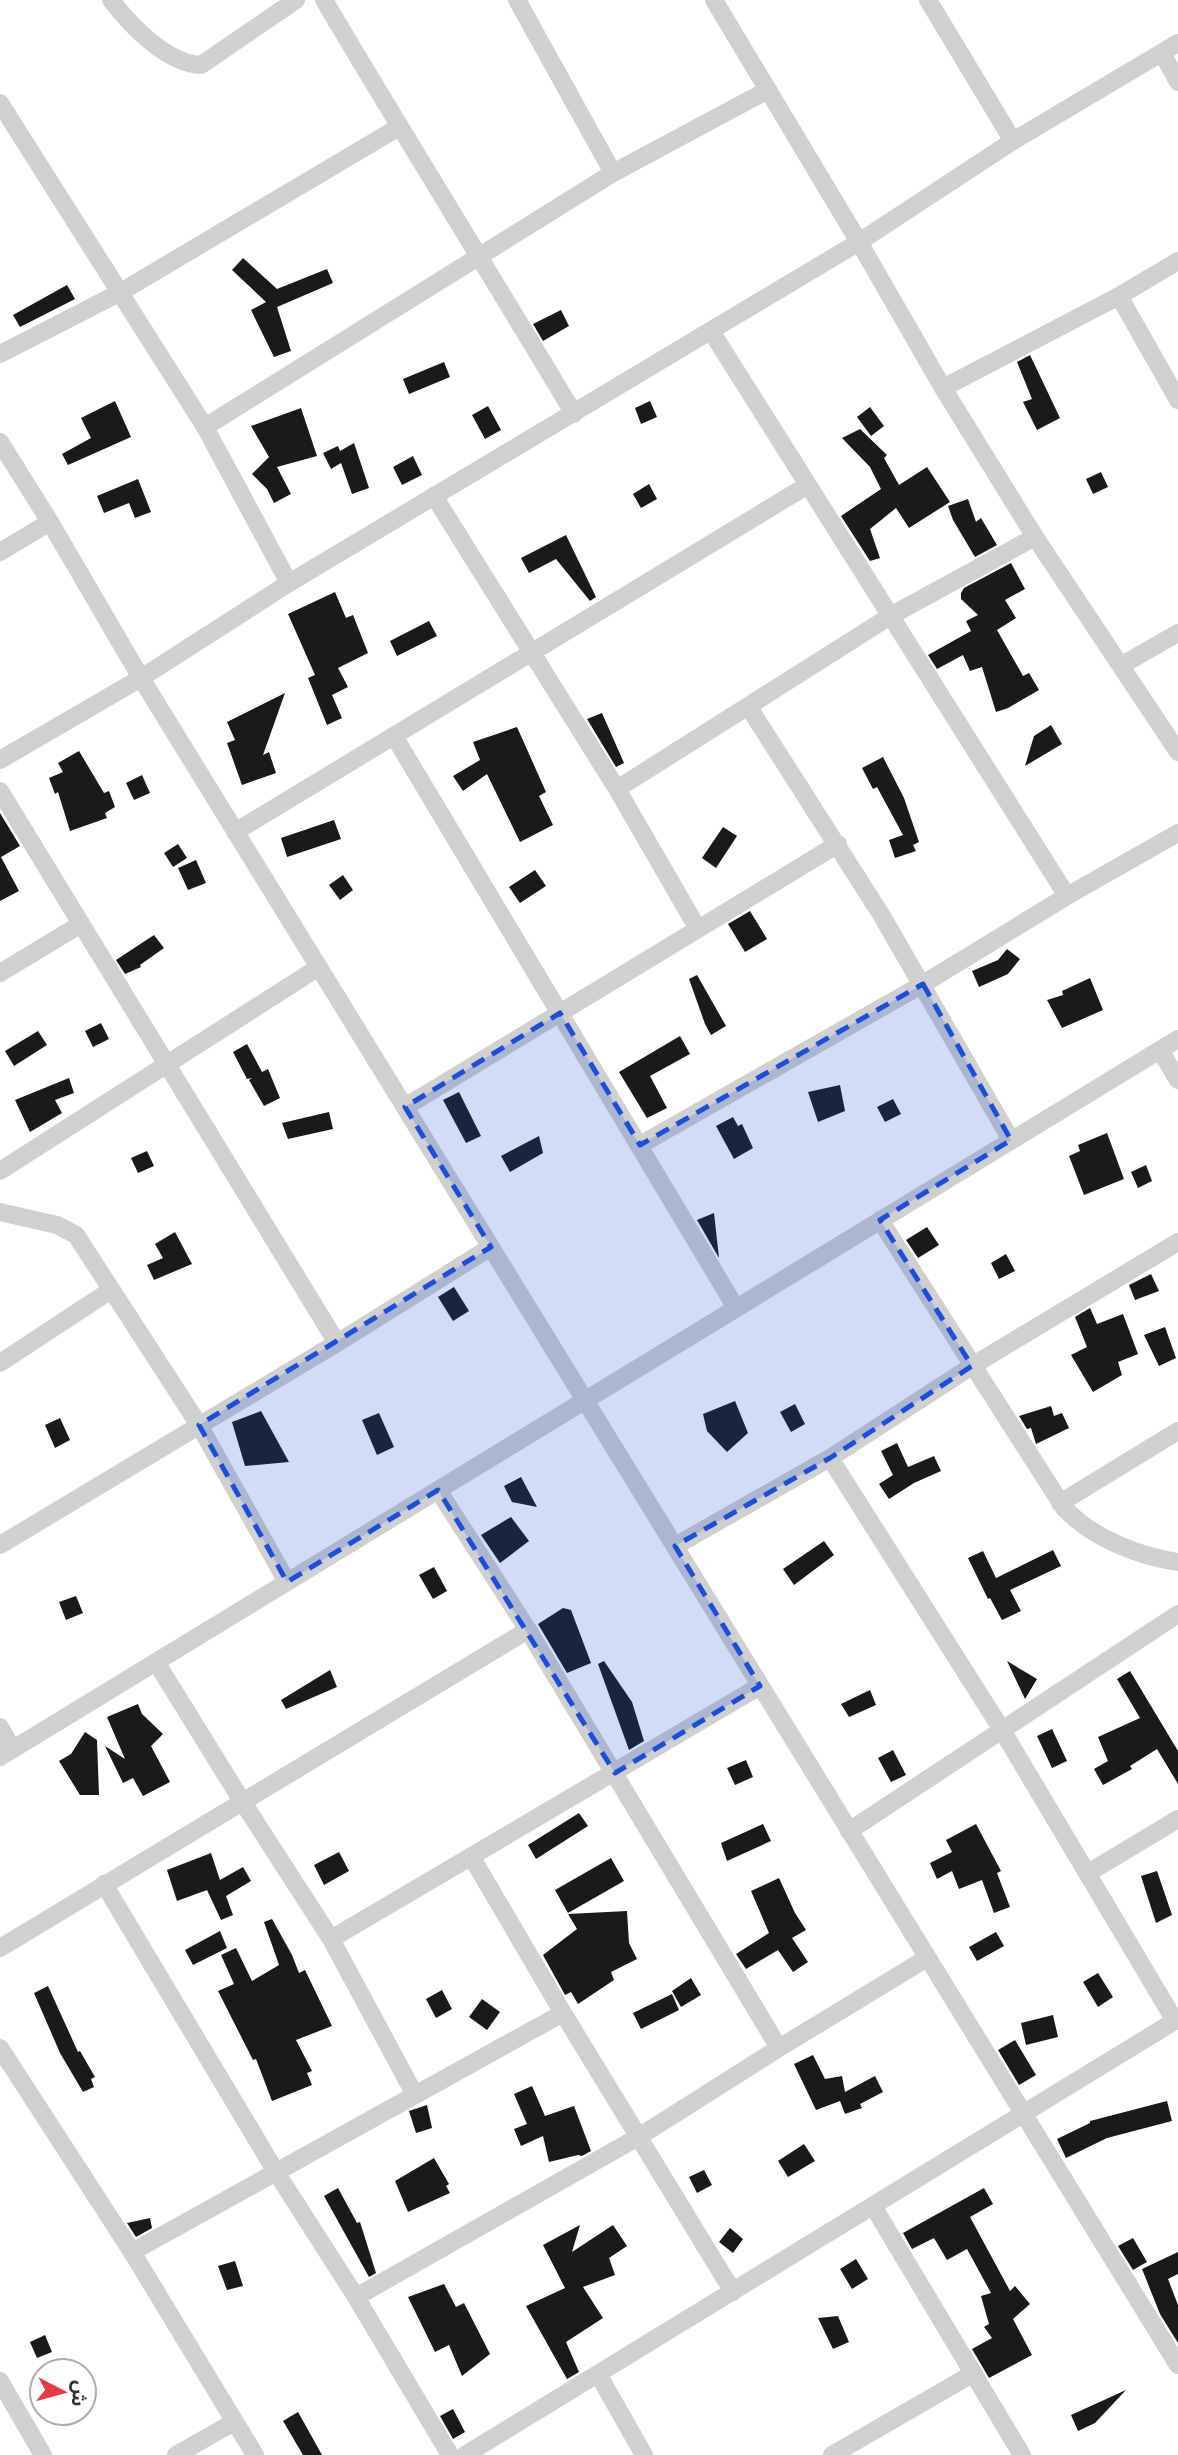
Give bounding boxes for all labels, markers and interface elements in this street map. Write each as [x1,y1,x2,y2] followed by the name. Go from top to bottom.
[28,2357,98,2427] north arrow
[65,2379,96,2408] text: ش

